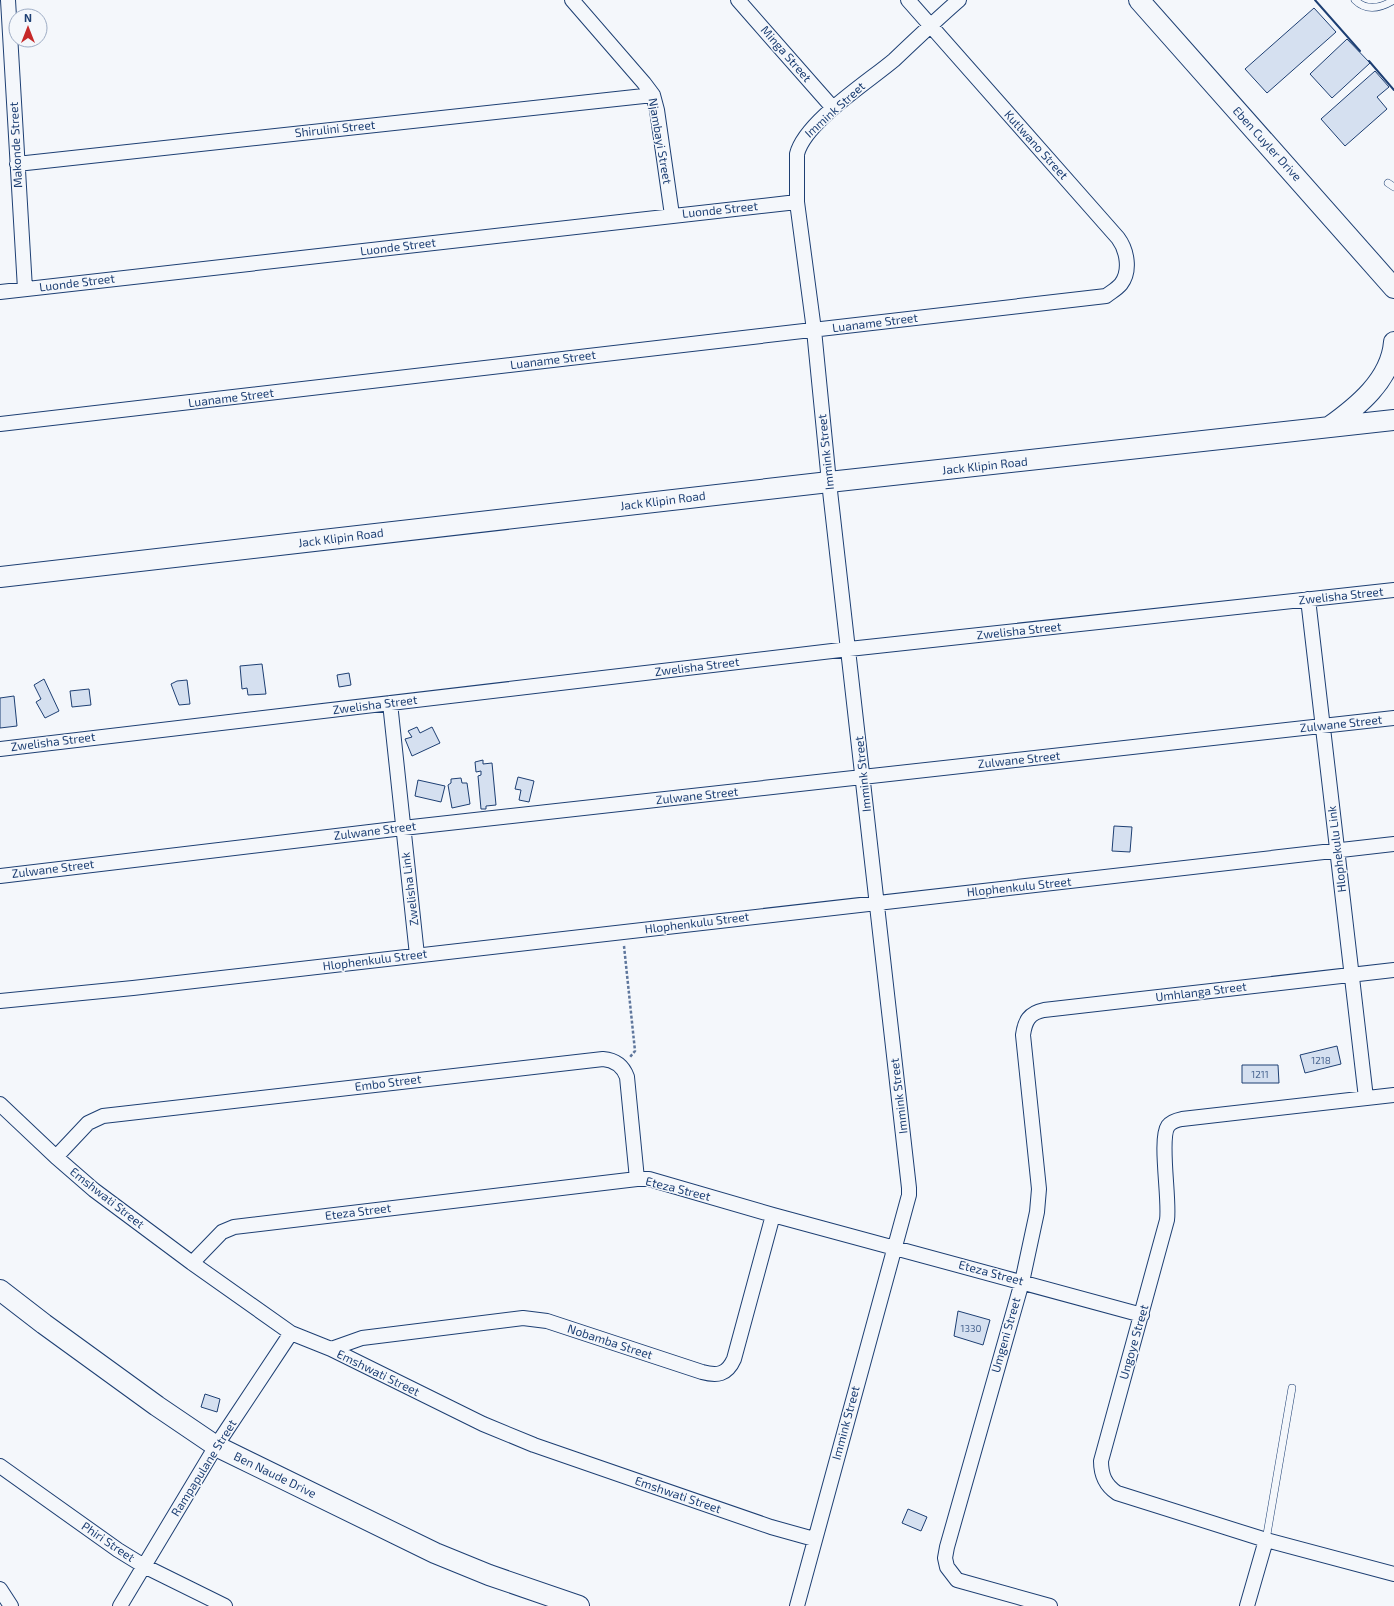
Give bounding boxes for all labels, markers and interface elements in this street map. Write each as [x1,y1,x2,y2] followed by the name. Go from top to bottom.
[8,8,48,48] north arrow
[24,11,32,24] text: N
[759,22,815,85] street label: Minga Street
[801,78,868,140] street label: Immink Street
[646,97,676,186] street label: Njambayi Street
[6,101,24,188] street label: Makonde Street
[1231,103,1305,183] street label: Eben Cuyler Drive
[1002,107,1072,182] street label: Kutlwano Street
[294,117,376,139] street label: Shirulini Street
[681,198,759,220] street label: Luonde Street
[359,234,437,258] street label: Luonde Street
[38,270,116,294] street label: Luonde Street
[831,310,919,334] street label: Luaname Street
[509,347,597,371] street label: Luaname Street
[187,385,275,409] street label: Luaname Street
[814,413,836,491] street label: Immink Street
[941,454,1028,476] street label: Jack Klipin Road
[619,488,706,512] street label: Jack Klipin Road
[297,525,384,549] street label: Jack Klipin Road
[1298,584,1384,606] street label: Zwelisha Street
[976,619,1062,641] street label: Zwelisha Street
[654,654,740,678] street label: Zwelisha Street
[332,692,418,716] street label: Zwelisha Street
[1299,712,1383,734] street label: Zulwane Street
[10,729,96,753] street label: Zwelisha Street
[851,735,873,813] street label: Immink Street
[977,748,1061,770] street label: Zulwane Street
[655,784,739,806] street label: Zulwane Street
[1324,805,1348,893] street label: Hlophekulu Link
[333,818,417,842] street label: Zulwane Street
[398,851,420,927] street label: Zwelisha Link
[11,856,95,880] street label: Zulwane Street
[966,874,1072,898] street label: Hlophenkulu Street
[644,909,750,935] street label: Hlophenkulu Street
[322,946,428,972] street label: Hlophenkulu Street
[1154,978,1248,1004] street label: Umhlanga Street
[1311,1054,1331,1066] house number: 1218
[886,1057,910,1135] street label: Immink Street
[1251,1068,1269,1080] house number: 1211
[354,1071,422,1093] street label: Embo Street
[68,1164,148,1231] street label: Emshwati Street
[644,1173,713,1203] street label: Eteza Street
[324,1200,392,1222] street label: Eteza Street
[957,1257,1026,1288] street label: Eteza Street
[988,1295,1023,1374] street label: Umgeni Street
[1116,1302,1151,1381] street label: Ungoye Street
[566,1321,655,1362] street label: Nobamba Street
[960,1322,982,1334] house number: 1330
[335,1346,422,1398] street label: Emshwati Street
[828,1384,862,1461] street label: Immink Street
[168,1416,239,1518] street label: Rampapulane Street
[232,1448,319,1500] street label: Ben Naude Drive
[633,1473,724,1516] street label: Emshwati Street
[79,1518,138,1564] street label: Phiri Street

